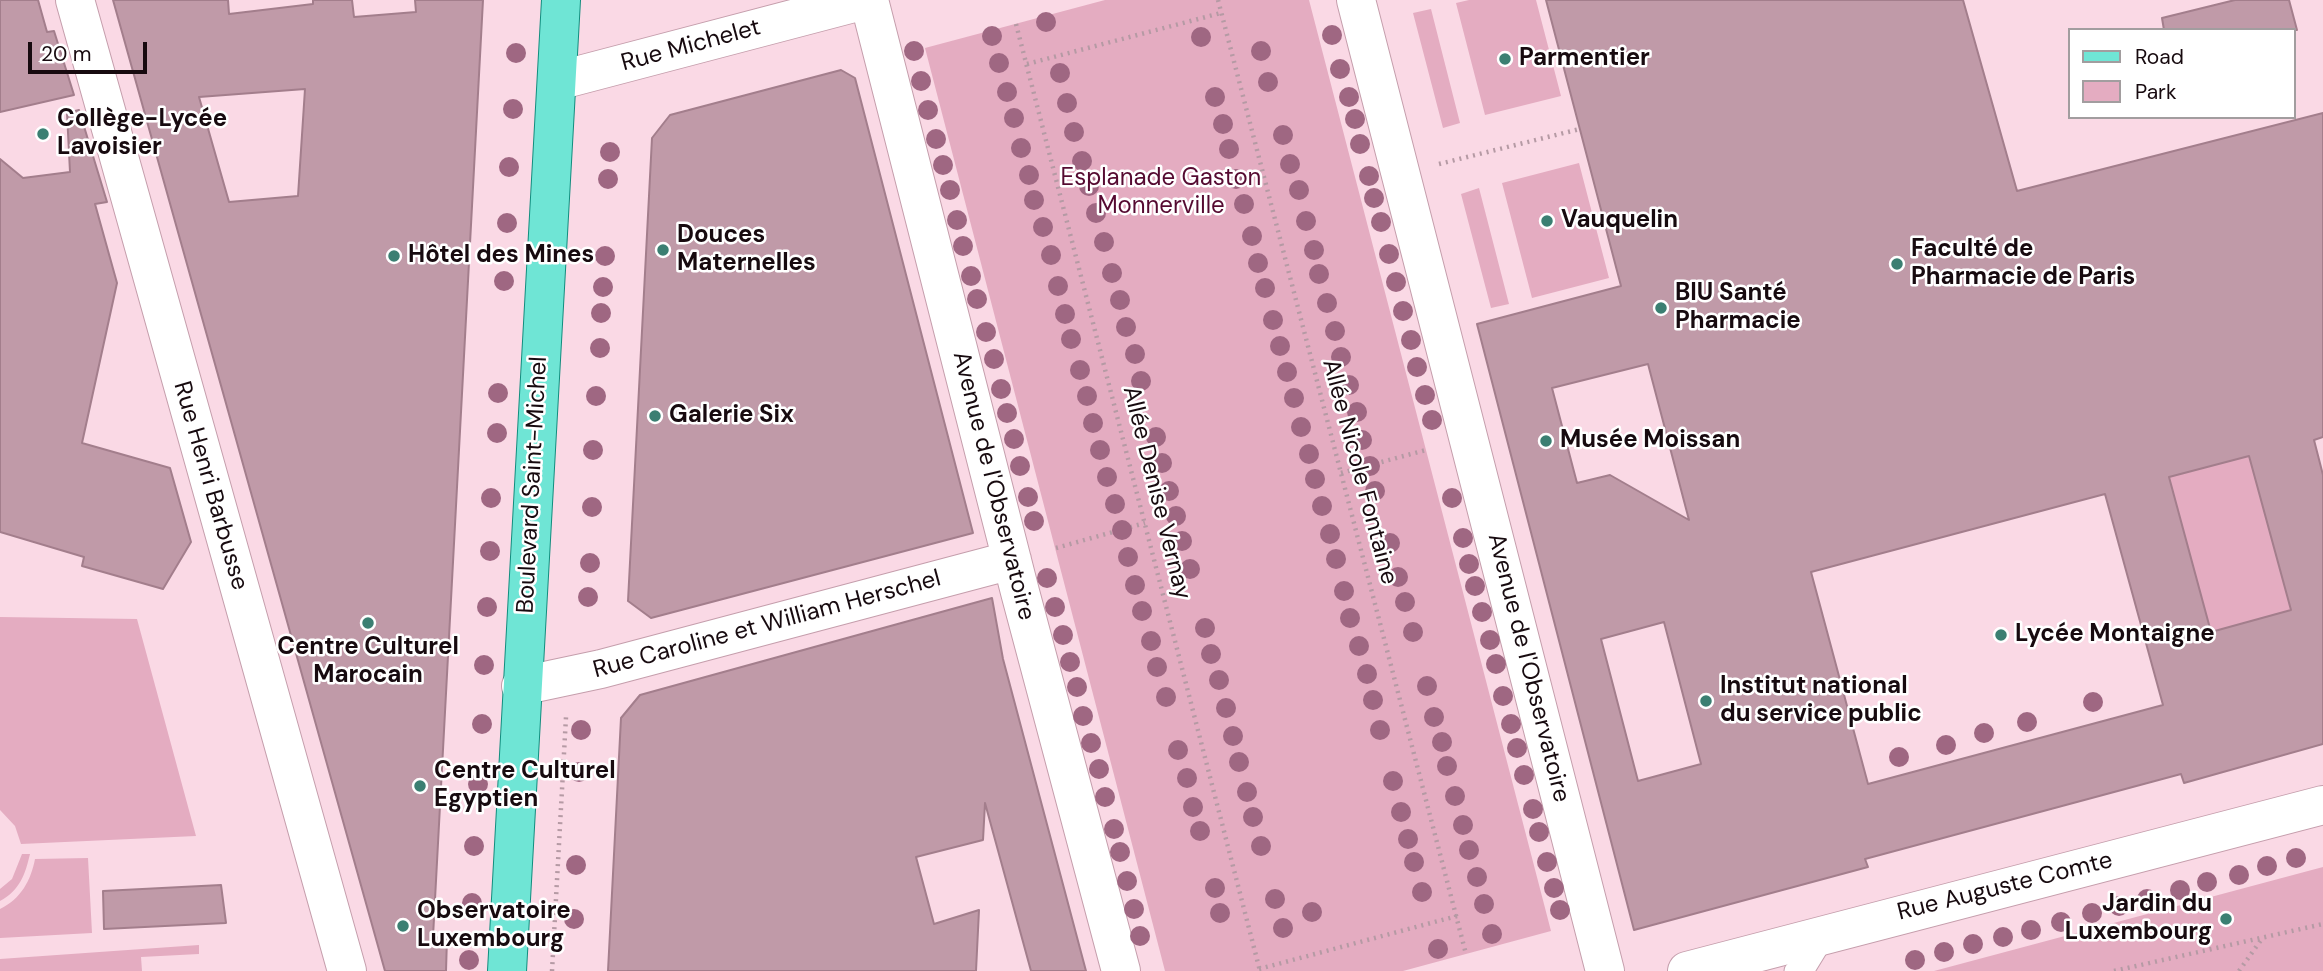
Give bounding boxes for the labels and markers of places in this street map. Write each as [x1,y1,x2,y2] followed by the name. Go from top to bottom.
[1519,45,1650,73] place label: Parmentier
[1497,51,1513,67] marker: Parmentier
[57,106,227,162] place label: Collège-Lycée Lavoisier
[35,126,51,142] marker: Collège-Lycée Lavoisier
[1561,207,1678,235] place label: Vauquelin
[1539,213,1555,229] marker: Vauquelin
[677,222,816,278] place label: Douces Maternelles
[1911,236,2135,292] place label: Faculté de Pharmacie de Paris
[408,242,594,270] place label: Hôtel des Mines
[655,242,671,258] marker: Douces Maternelles
[386,248,402,264] marker: Hôtel des Mines
[1889,256,1905,272] marker: Faculté de Pharmacie de Paris
[1675,280,1801,336] place label: BIU Santé Pharmacie
[1653,300,1669,316] marker: BIU Santé Pharmacie
[669,402,794,430] place label: Galerie Six
[647,408,663,424] marker: Galerie Six
[1560,427,1740,455] place label: Musée Moissan
[1538,433,1554,449] marker: Musée Moissan
[360,615,376,631] marker: Centre Culturel Marocain
[2015,621,2215,649] place label: Lycée Montaigne
[1993,627,2009,643] marker: Lycée Montaigne
[277,634,459,690] place label: Centre Culturel Marocain
[1720,673,1922,729] place label: Institut national du service public
[1698,693,1714,709] marker: Institut national du service public
[434,758,616,814] place label: Centre Culturel Egyptien
[412,778,428,794] marker: Centre Culturel Egyptien
[2065,891,2212,947] place label: Jardin du Luxembourg
[417,898,571,954] place label: Observatoire Luxembourg
[2218,911,2234,927] marker: Jardin du Luxembourg
[395,918,411,934] marker: Observatoire Luxembourg

